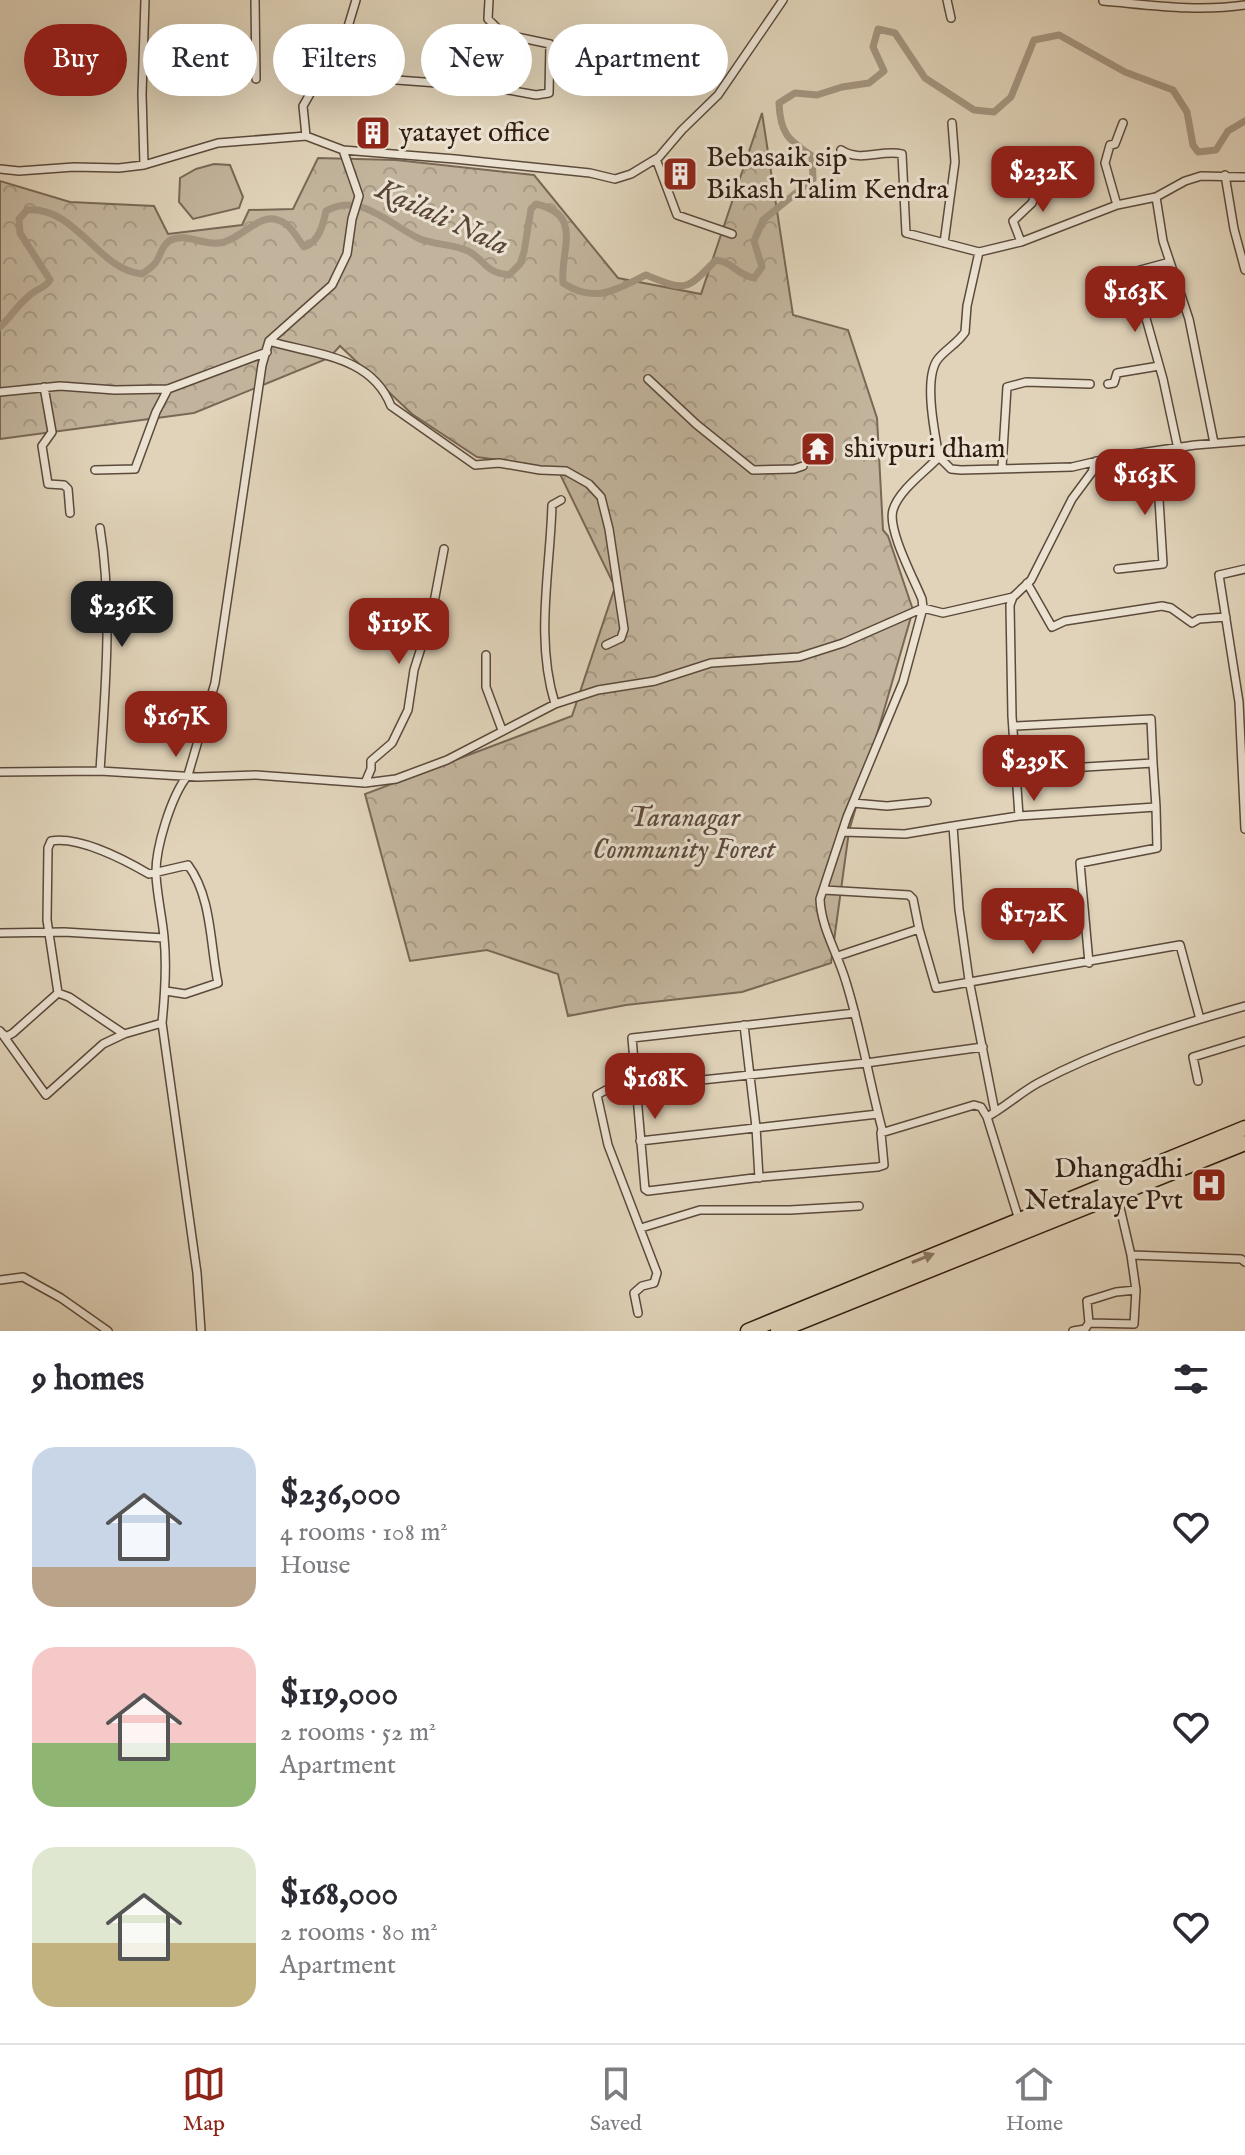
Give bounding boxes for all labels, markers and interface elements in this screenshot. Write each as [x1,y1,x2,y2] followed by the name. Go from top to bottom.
[24,24,127,96] chip: Buy
[143,24,257,96] chip: Rent
[273,24,405,96] chip: Filters
[421,24,532,96] chip: New
[548,24,728,96] chip: Apartment
[354,114,392,152] building icon: yatayet office
[398,116,550,151] place label: yatayet office
[706,141,949,208] place label: Bebasaik sip Bikash Talim Kendra
[987,146,1099,214] pin: $232K
[661,155,699,193] building icon: Bebasaik sip Bikash Talim Kendra
[1009,155,1077,188] text: $232K
[369,170,514,265] water label: Kailali Nala
[1079,266,1191,334] pin: $163K
[1103,275,1167,308] text: $163K
[799,430,837,468] temple icon: shivpuri dham
[844,432,1006,467] place label: shivpuri dham
[1089,449,1201,517] pin: $163K
[1113,458,1177,491] text: $163K
[66,581,178,649] pin: $236K
[89,590,155,623] text: $236K
[343,598,455,666] pin: $119K
[367,607,431,640] text: $119K
[120,691,232,759] pin: $167K
[143,700,209,733] text: $167K
[978,735,1090,803] pin: $239K
[1001,744,1067,777] text: $239K
[592,801,777,868] park label: Taranagar Community Forest
[977,888,1089,956] pin: $172K
[999,897,1067,930] text: $172K
[599,1053,711,1121] pin: $168K
[623,1062,687,1095] text: $168K
[1024,1152,1183,1219] place label: Dhangadhi Netralaye Pvt
[1190,1166,1228,1204] hospital icon: Dhangadhi Netralaye Pvt
[911,1251,935,1264] one-way arrow
[1169,1357,1213,1401] icon: filters
[32,1358,144,1401] text: 9 homes
[280,1473,401,1516] text: $236,000
[96,1479,192,1575] icon: home
[1169,1505,1213,1549] icon: heart
[280,1516,448,1549] text: 4 rooms · 108 m²
[280,1549,350,1582] text: House
[280,1673,398,1716] text: $119,000
[96,1679,192,1775] icon: home
[1169,1705,1213,1749] icon: heart
[280,1716,436,1749] text: 2 rooms · 52 m²
[280,1749,396,1782] text: Apartment
[280,1873,398,1916] text: $168,000
[96,1879,192,1975] icon: home
[1169,1905,1213,1949] icon: heart
[280,1916,438,1949] text: 2 rooms · 80 m²
[280,1949,396,1982] text: Apartment
[182,2062,226,2138] tab: Map
[590,2062,642,2138] tab: Saved
[1006,2062,1063,2138] tab: Home

